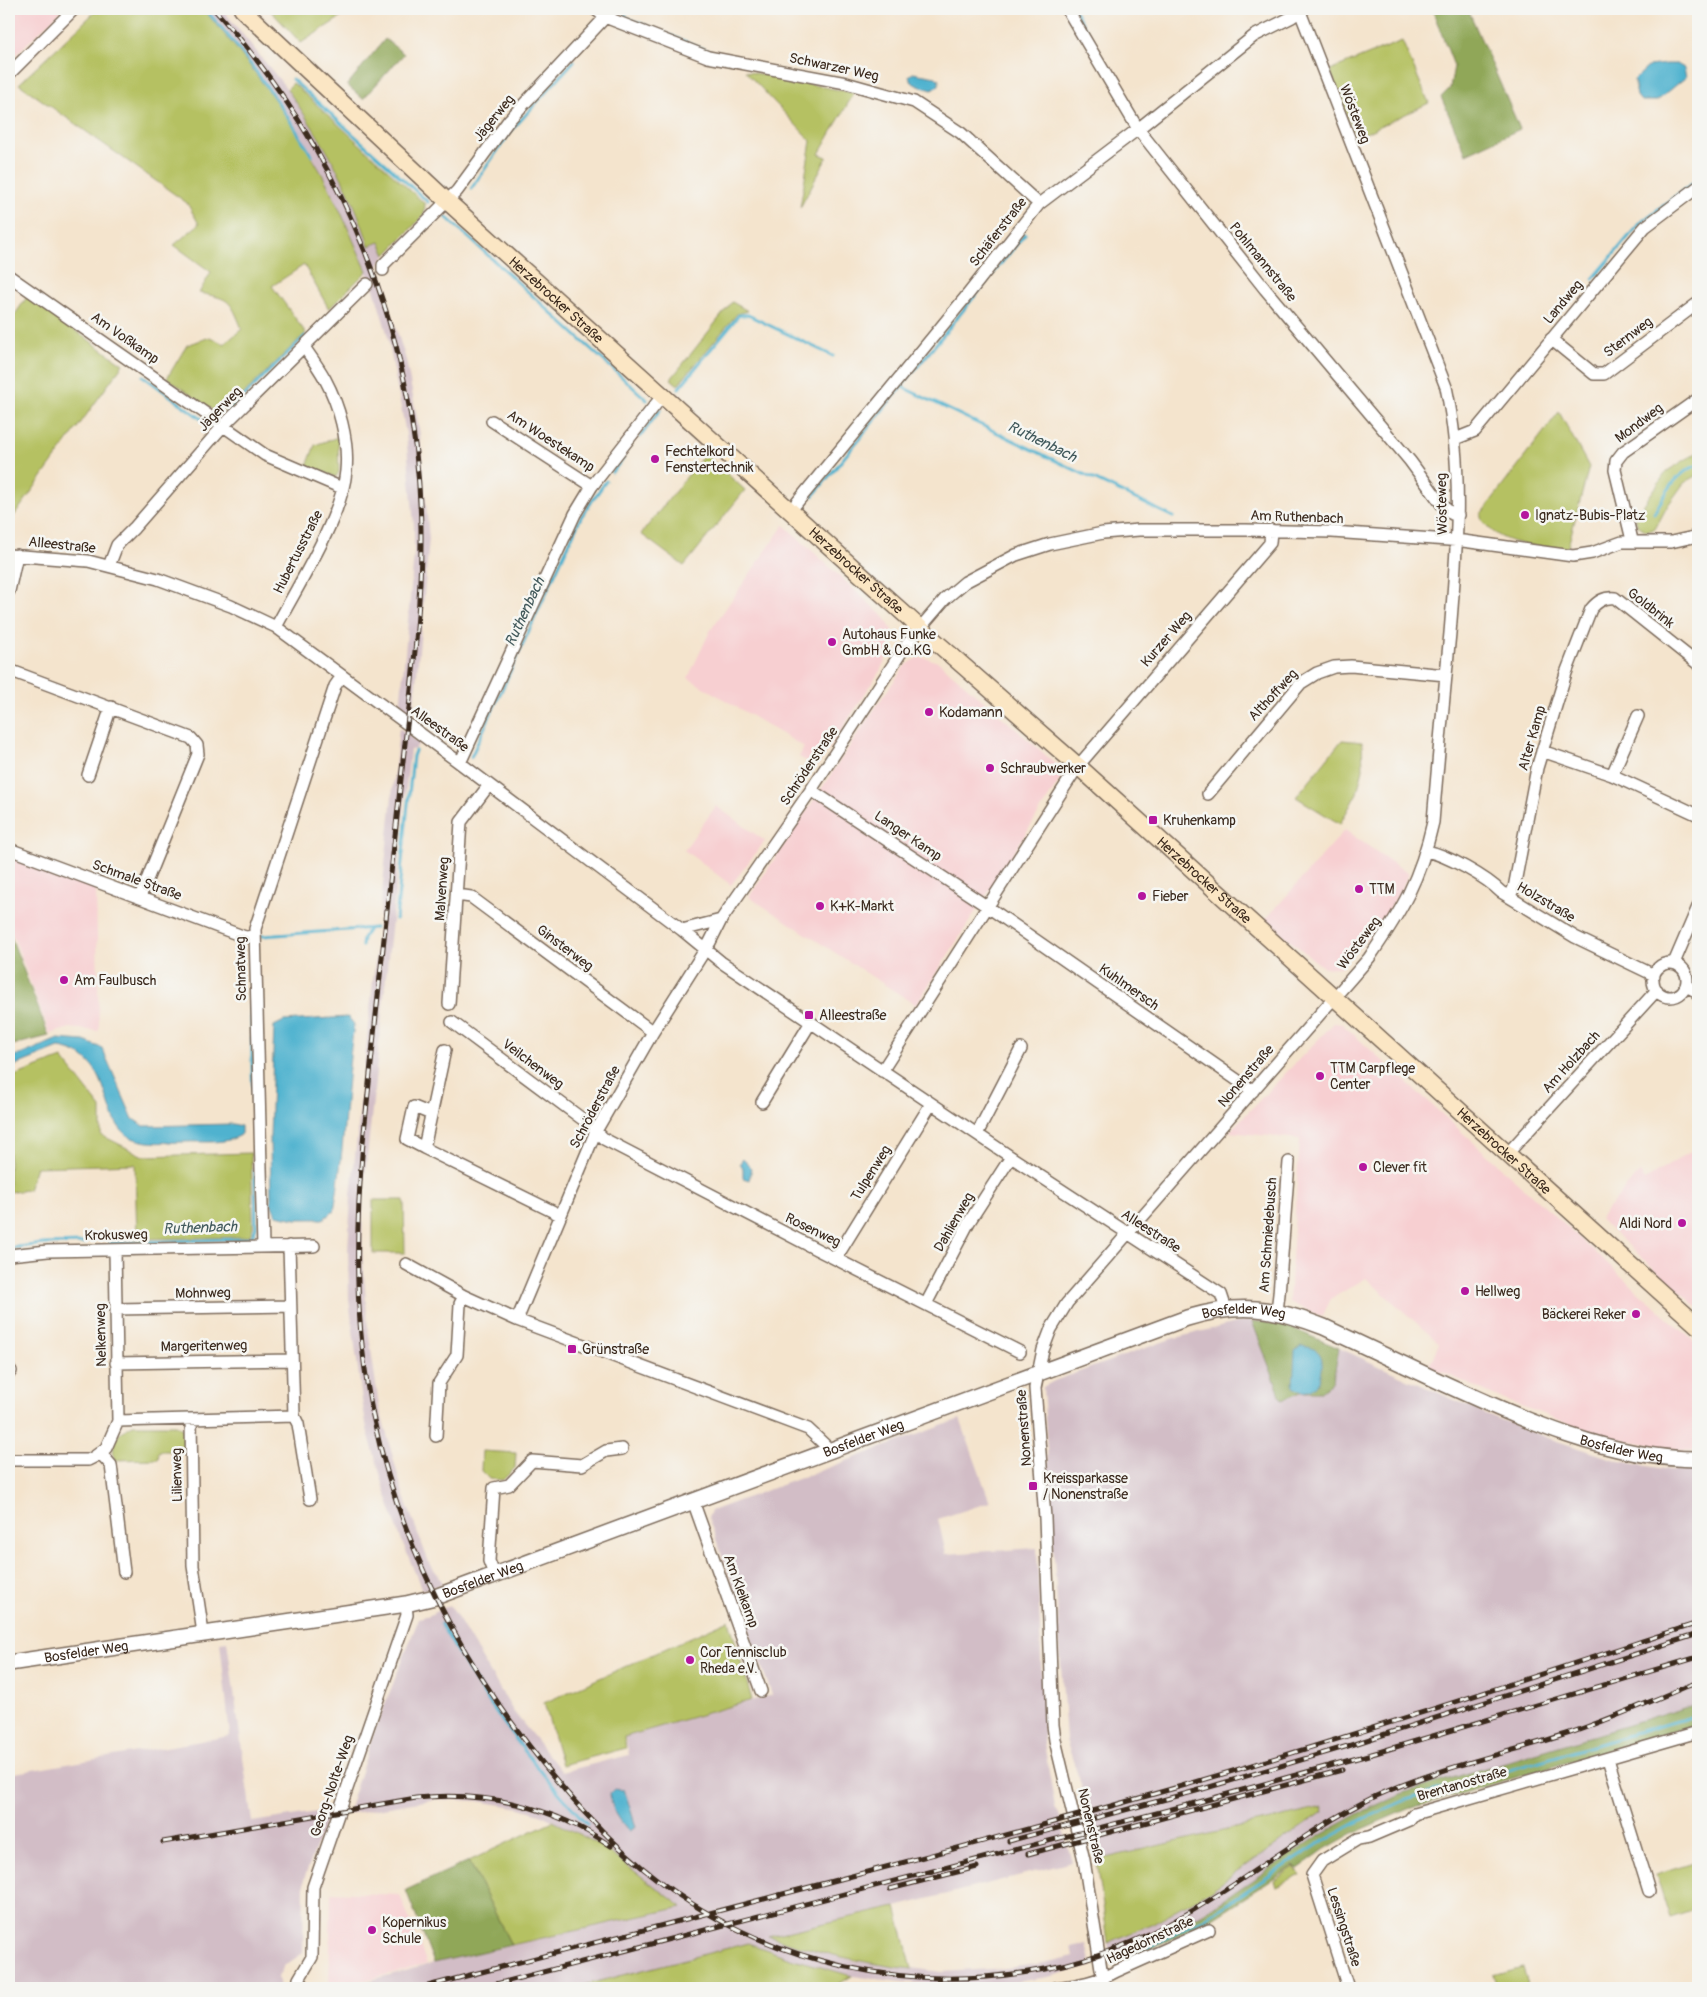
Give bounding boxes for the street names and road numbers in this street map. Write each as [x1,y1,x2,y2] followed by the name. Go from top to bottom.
[788,49,880,85] street label: Schwarzer Weg
[1336,82,1374,146] street label: Wösteweg
[470,91,518,145] street label: Jägerweg
[966,194,1030,270] street label: Schäferstraße
[1226,219,1300,305] street label: Pohlmannstraße
[505,253,607,347] street label: Herzebrocker Straße
[1540,277,1586,327] street label: Landweg
[88,308,163,368] street label: Am Voßkamp
[1600,313,1656,361] street label: Sternweg
[195,383,245,435] street label: Jägerweg
[1612,399,1666,447] street label: Mondweg
[504,406,598,476] street label: Am Woestekamp
[1433,473,1451,535] street label: Wösteweg
[270,507,326,597] street label: Hubertusstraße
[1250,507,1344,527] street label: Am Ruthenbach
[805,523,907,617] street label: Herzebrocker Straße
[28,533,97,557] street label: Alleestraße
[1624,584,1678,632] street label: Goldbrink
[1137,608,1195,670] street label: Kurzer Weg
[1245,666,1301,724] street label: Althoffweg
[408,702,472,756] street label: Alleestraße
[1515,703,1550,773] street label: Alter Kamp
[776,723,842,809] street label: Schröderstraße
[871,807,945,865] street label: Langer Kamp
[1154,833,1255,927] street label: Herzebrocker Straße
[90,856,184,904] street label: Schmale Straße
[431,856,453,922] street label: Malvenweg
[1514,878,1578,926] street label: Holzstraße
[1334,913,1384,973] street label: Wösteweg
[533,921,597,975] street label: Ginsterweg
[232,936,250,1002] street label: Schnatweg
[1096,960,1162,1014] street label: Kuhlmersch
[1538,1027,1604,1097] street label: Am Holzbach
[499,1035,567,1093] street label: Veilchenweg
[1214,1041,1278,1111] street label: Nonenstraße
[566,1063,624,1151] street label: Schröderstraße
[1453,1104,1555,1198] street label: Herzebrocker Straße
[847,1142,895,1204] street label: Tulpenweg
[1255,1177,1281,1293] street label: Am Schmiedebusch
[930,1189,978,1255] street label: Dahlienweg
[1118,1205,1184,1257] street label: Alleestraße
[782,1209,844,1251] street label: Rosenweg
[84,1226,148,1244] street label: Krokusweg
[175,1284,231,1302] street label: Mohnweg
[1200,1300,1288,1322] street label: Bosfelder Weg
[92,1303,110,1367] street label: Nelkenweg
[161,1337,247,1355] street label: Margeritenweg
[1013,1389,1035,1467] street label: Nonenstraße
[821,1415,906,1461] street label: Bosfelder Weg
[1578,1431,1664,1465] street label: Bosfelder Weg
[168,1448,186,1502] street label: Lilienweg
[720,1552,762,1630] street label: Am Kleikamp
[440,1557,525,1602] street label: Bosfelder Weg
[43,1637,129,1666] street label: Bosfelder Weg
[307,1733,357,1839] street label: Georg-Nolte-Weg
[1415,1763,1509,1805] street label: Brentanostraße
[1074,1787,1108,1866] street label: Nonenstraße
[1323,1885,1365,1969] street label: Lessingstraße
[1104,1912,1196,1968] street label: Hagedornstraße

